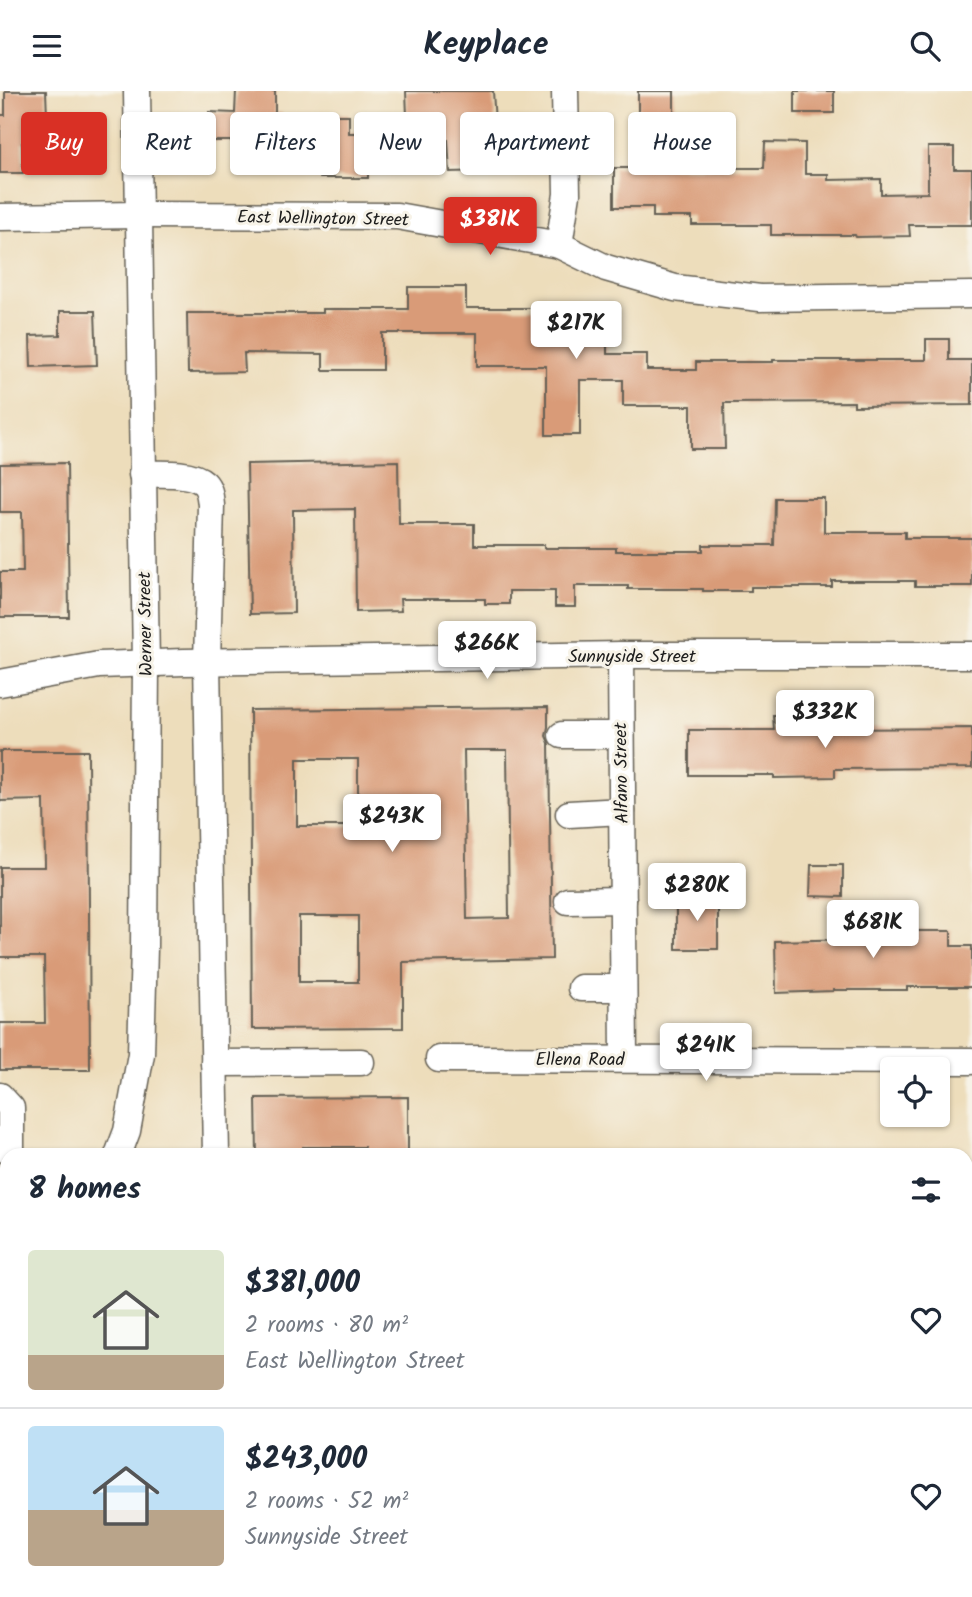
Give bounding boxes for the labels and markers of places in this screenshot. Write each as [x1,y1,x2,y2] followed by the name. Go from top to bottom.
[441,197,539,257] pin: $381K
[527,301,625,361] pin: $217K
[438,621,536,681] pin: $266K
[776,691,874,750] pin: $332K
[343,795,441,854] pin: $243K
[648,863,746,923] pin: $280K
[824,901,922,960] pin: $681K
[657,1023,755,1083] pin: $241K

